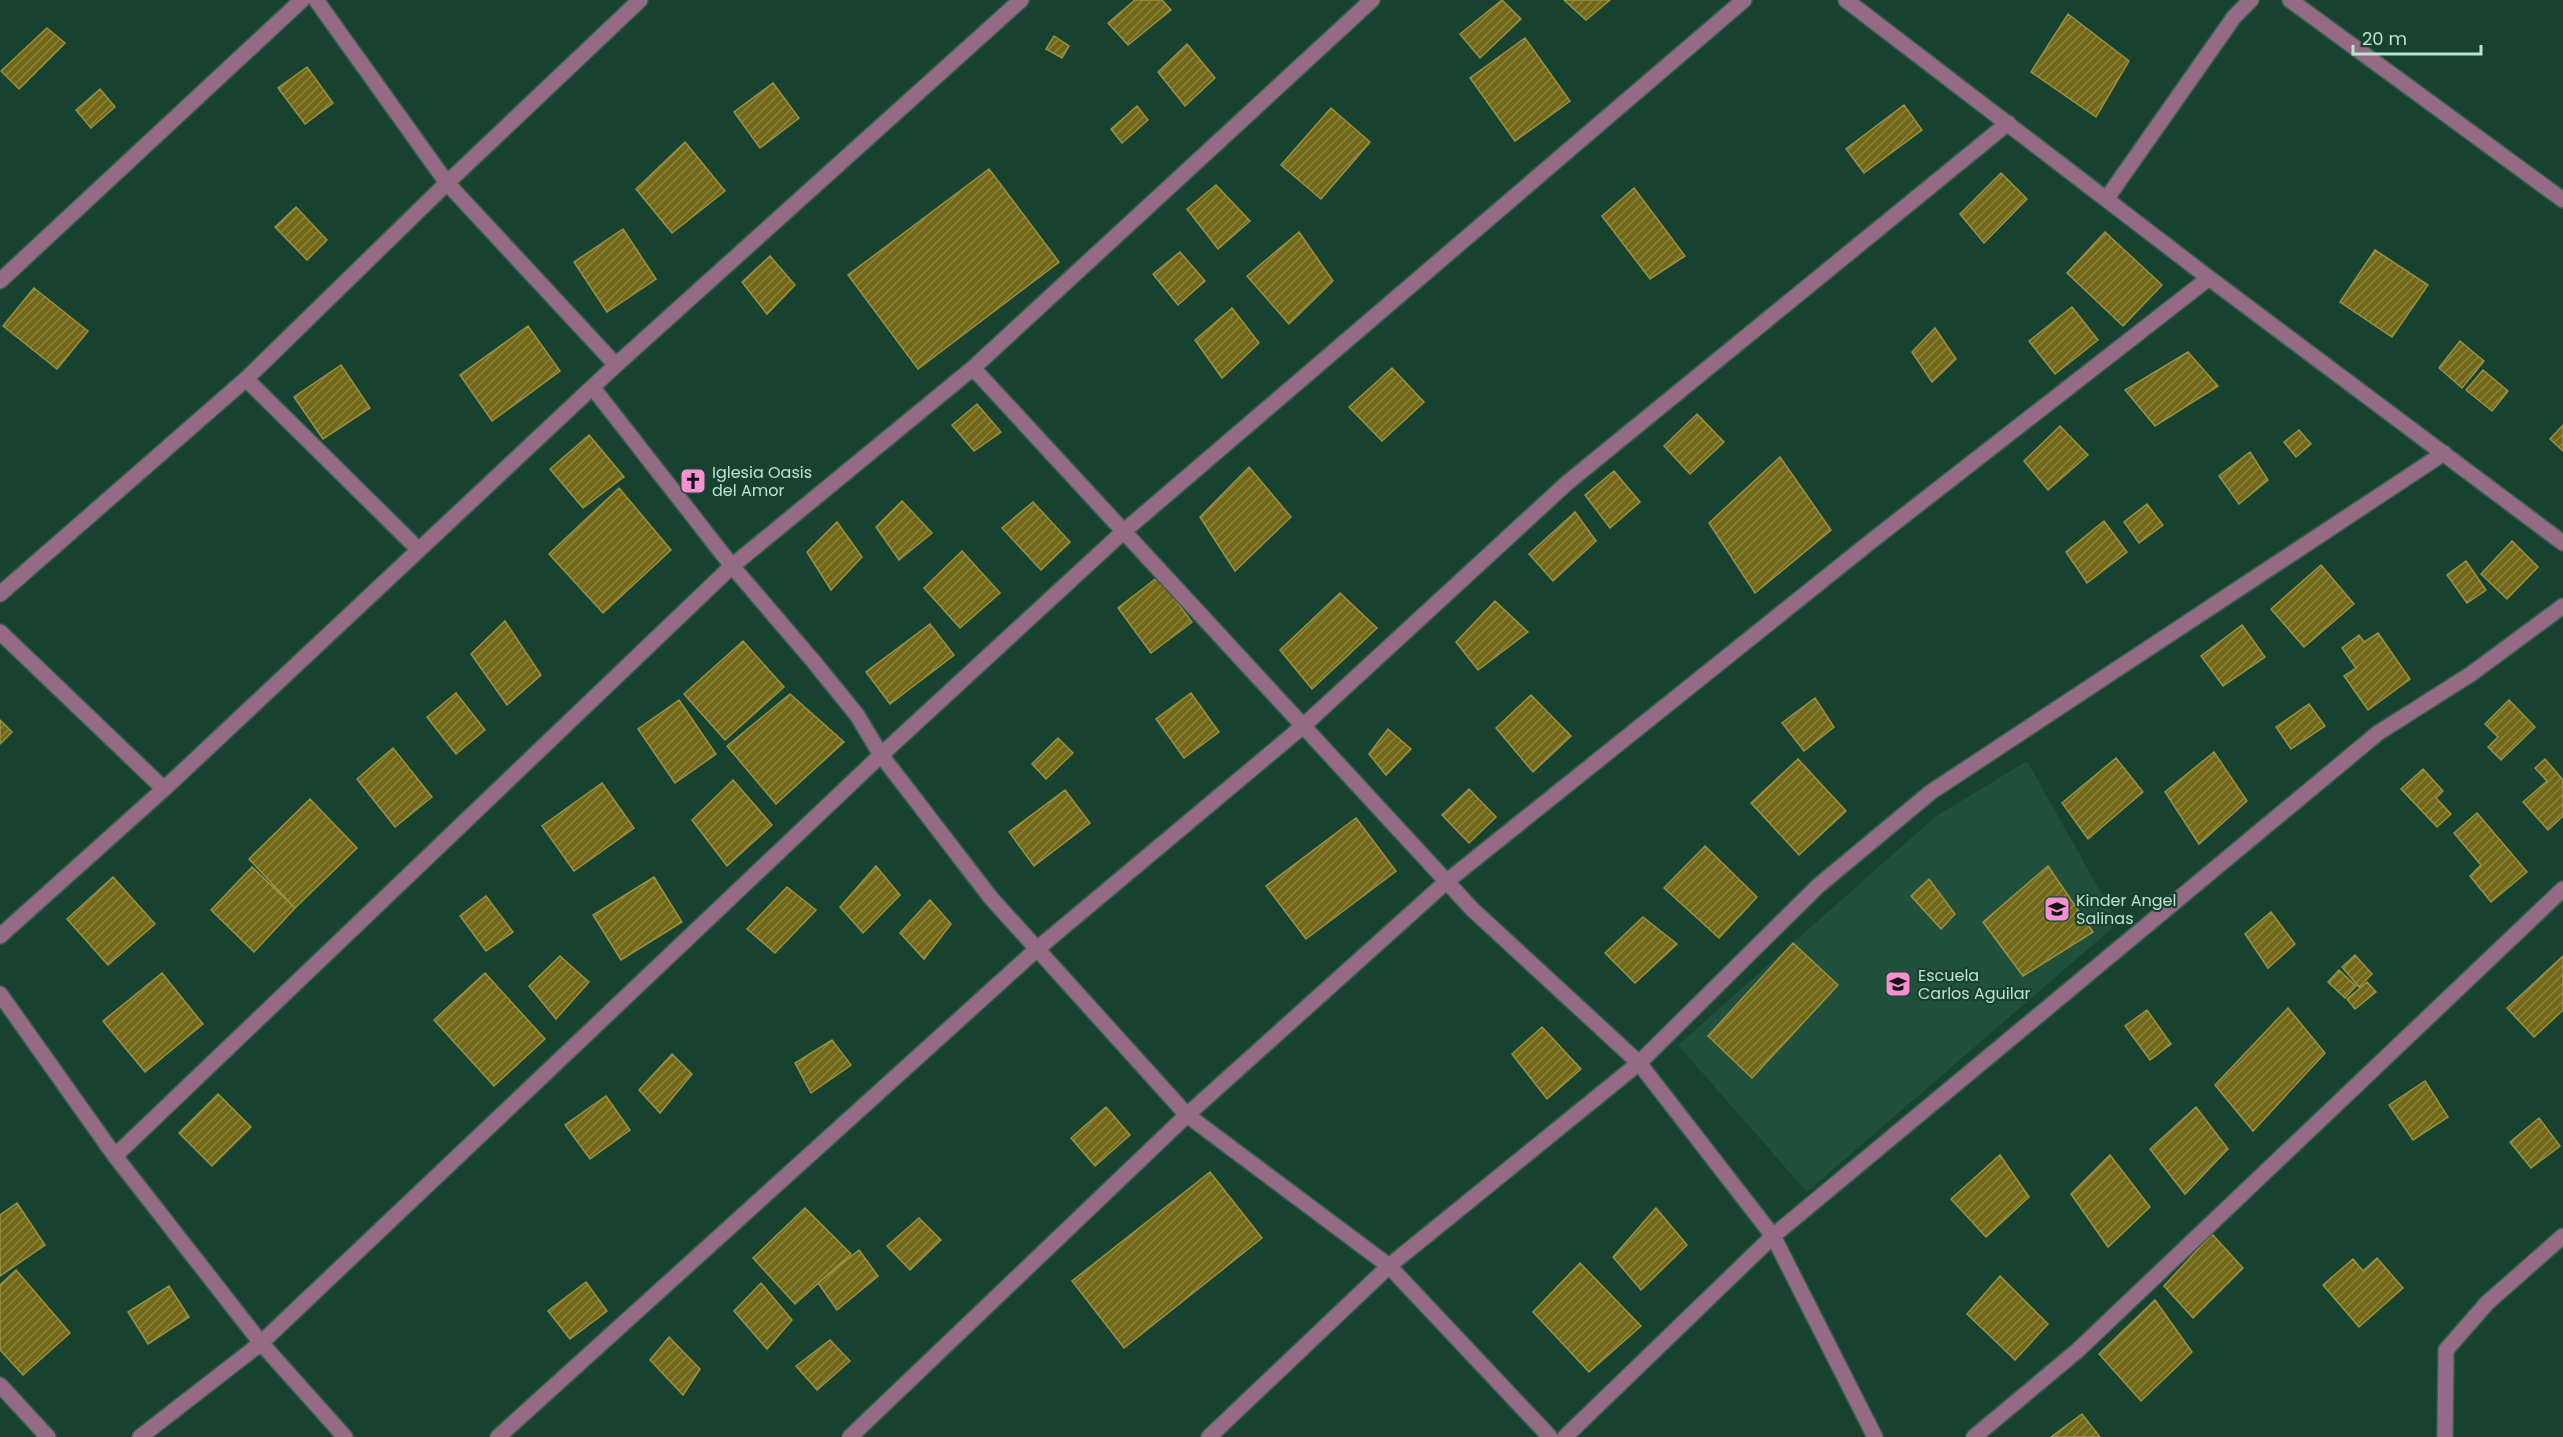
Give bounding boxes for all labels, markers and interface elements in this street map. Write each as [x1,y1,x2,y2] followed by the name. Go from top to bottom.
[2353,18,2480,56] scale bar
[2362,26,2407,51] text: 20 m
[712,461,812,502] place label: Iglesia Oasis del Amor
[678,466,708,496] church icon: Iglesia Oasis del Amor
[2076,889,2176,930] place label: Kinder Angel Salinas
[2042,894,2072,924] school or university icon: Kinder Angel Salinas
[1918,964,2030,1005] place label: Escuela Carlos Aguilar
[1883,969,1913,999] school or university icon: Escuela Carlos Aguilar

